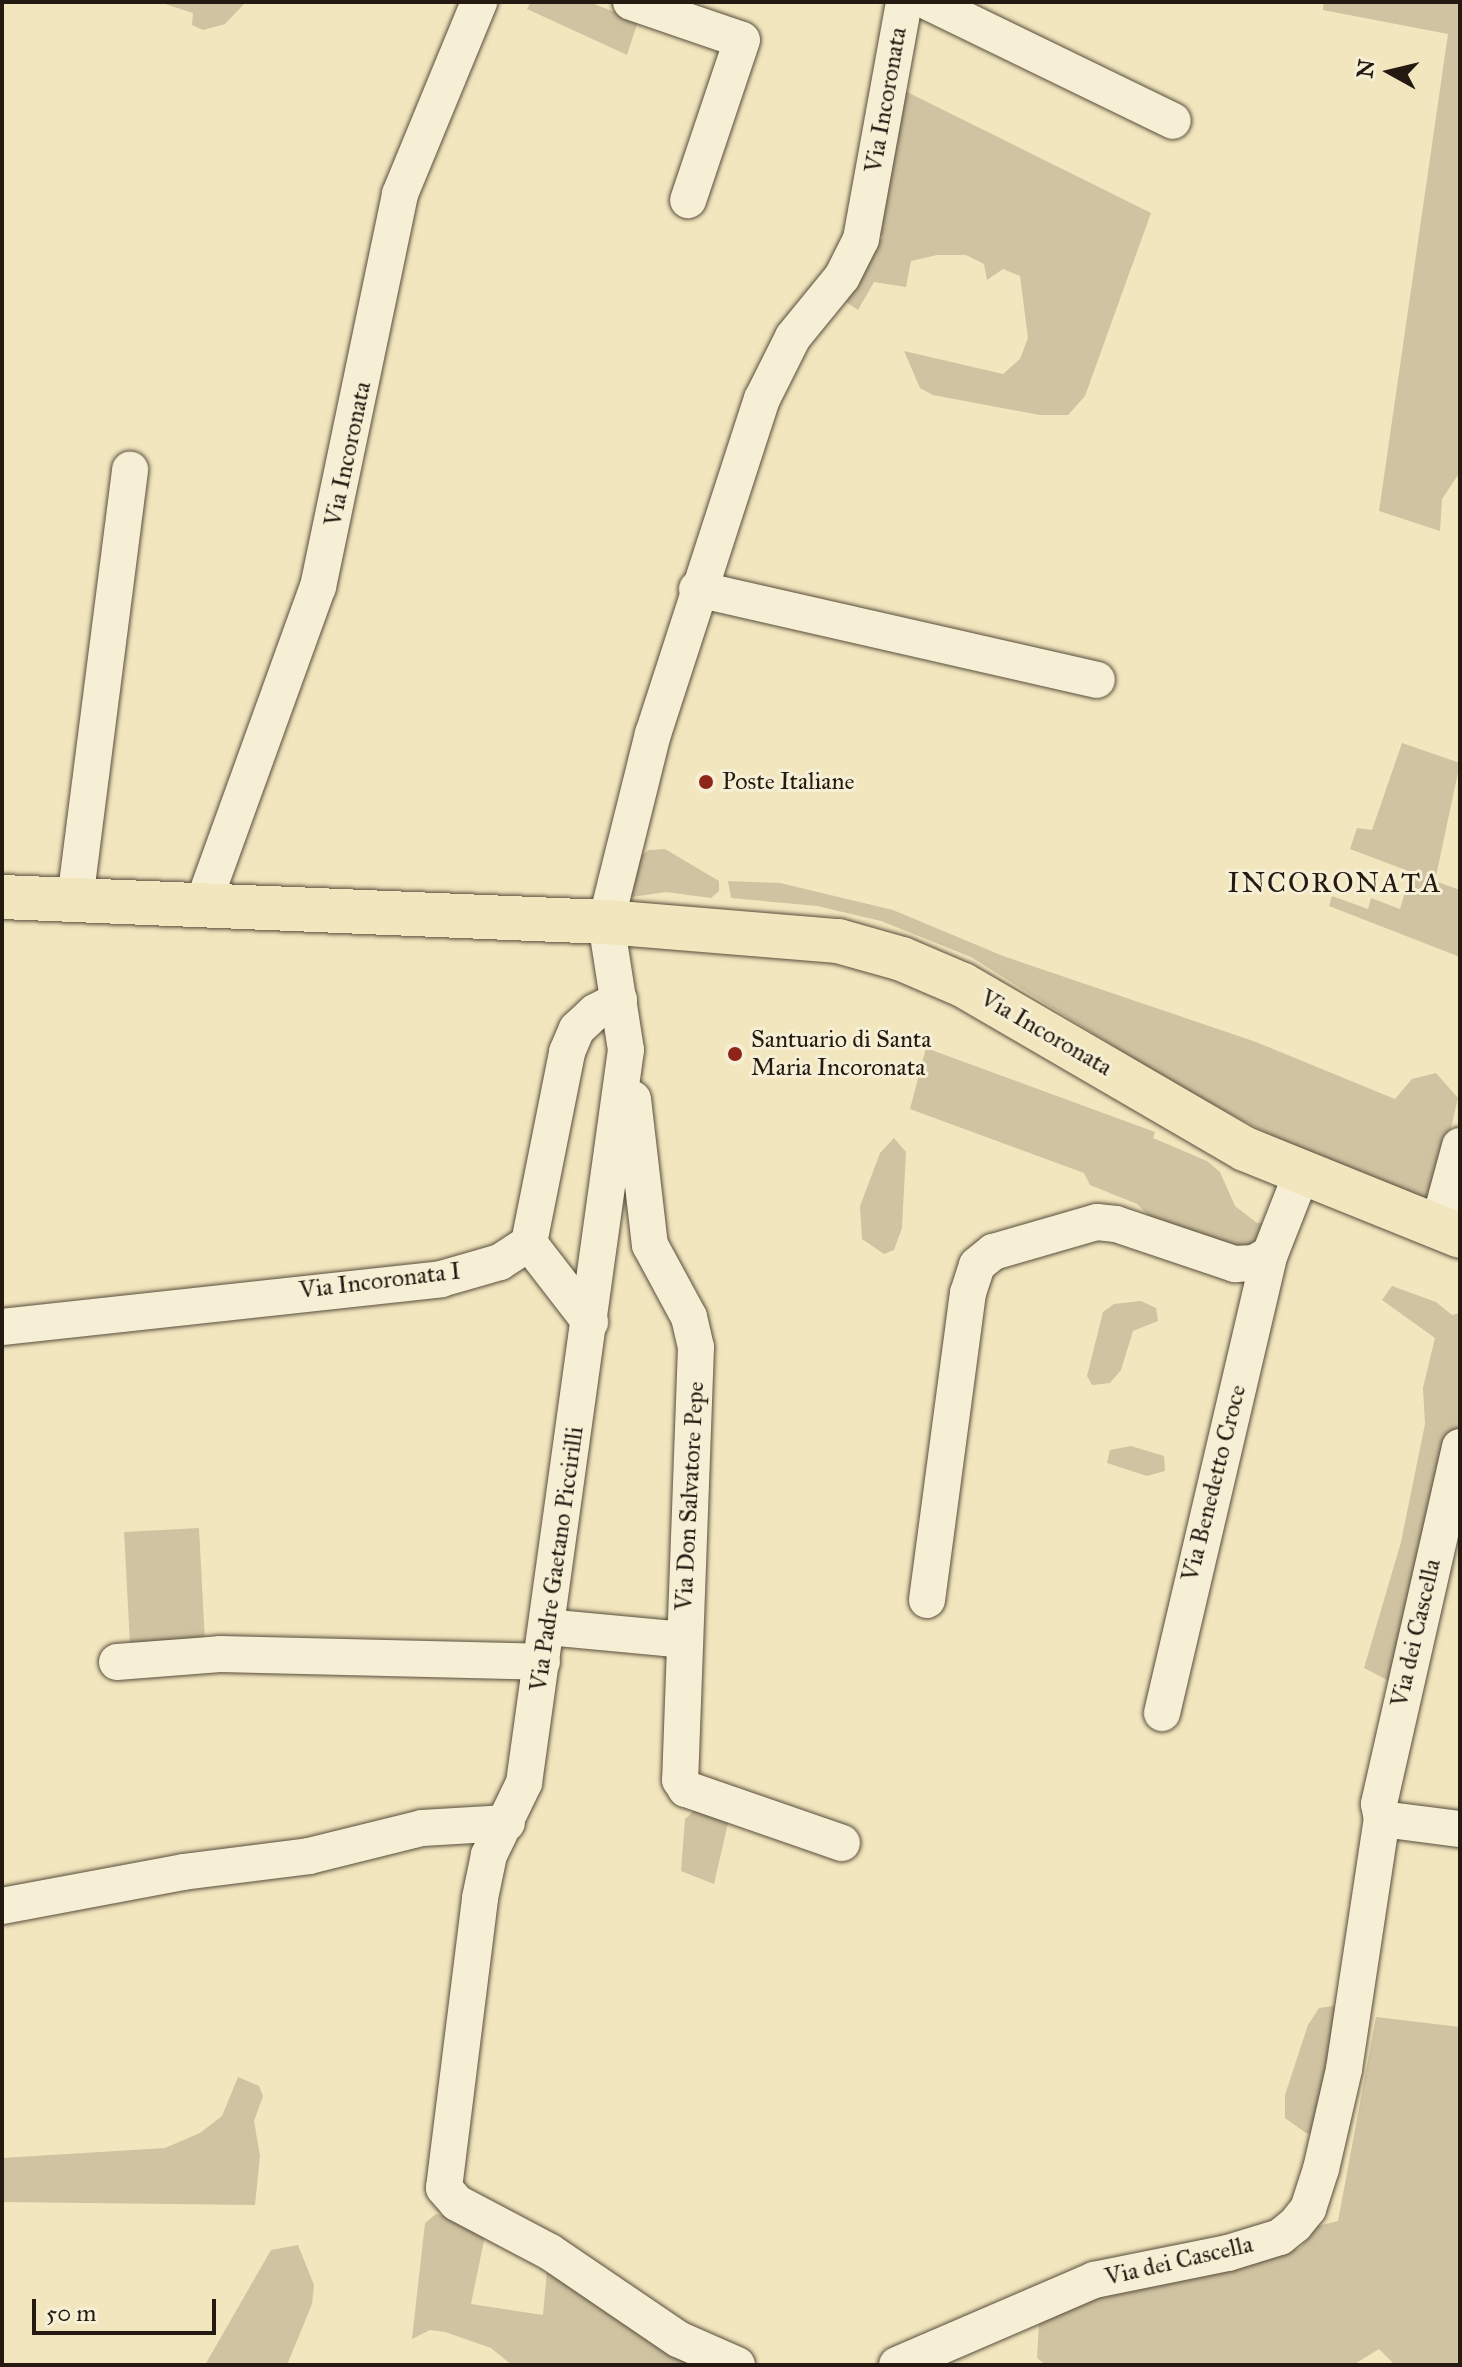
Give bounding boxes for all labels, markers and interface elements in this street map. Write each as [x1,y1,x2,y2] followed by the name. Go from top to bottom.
[859,25,913,175] street label: Via Incoronata
[1350,32,1430,112] north arrow
[1351,57,1380,80] text: N
[319,379,377,529] street label: Via Incoronata
[722,768,854,796] place label: Poste Italiane
[697,773,715,791] marker: Poste Italiane
[1228,866,1442,900] district label: INCORONATA
[975,984,1117,1082] street label: Via Incoronata
[751,1026,931,1082] place label: Santuario di Santa Maria Incoronata
[726,1045,744,1063] marker: Santuario di Santa Maria Incoronata
[298,1257,462,1305] street label: Via Incoronata I
[670,1381,710,1611] street label: Via Don Salvatore Pepe
[1176,1382,1252,1584] street label: Via Benedetto Croce
[524,1425,590,1693] street label: Via Padre Gaetano Piccirilli
[1385,1556,1447,1710] street label: Via dei Cascella
[1102,2230,1256,2292] street label: Via dei Cascella
[36,2283,220,2333] scale bar
[46,2298,96,2328] text: 50 m

